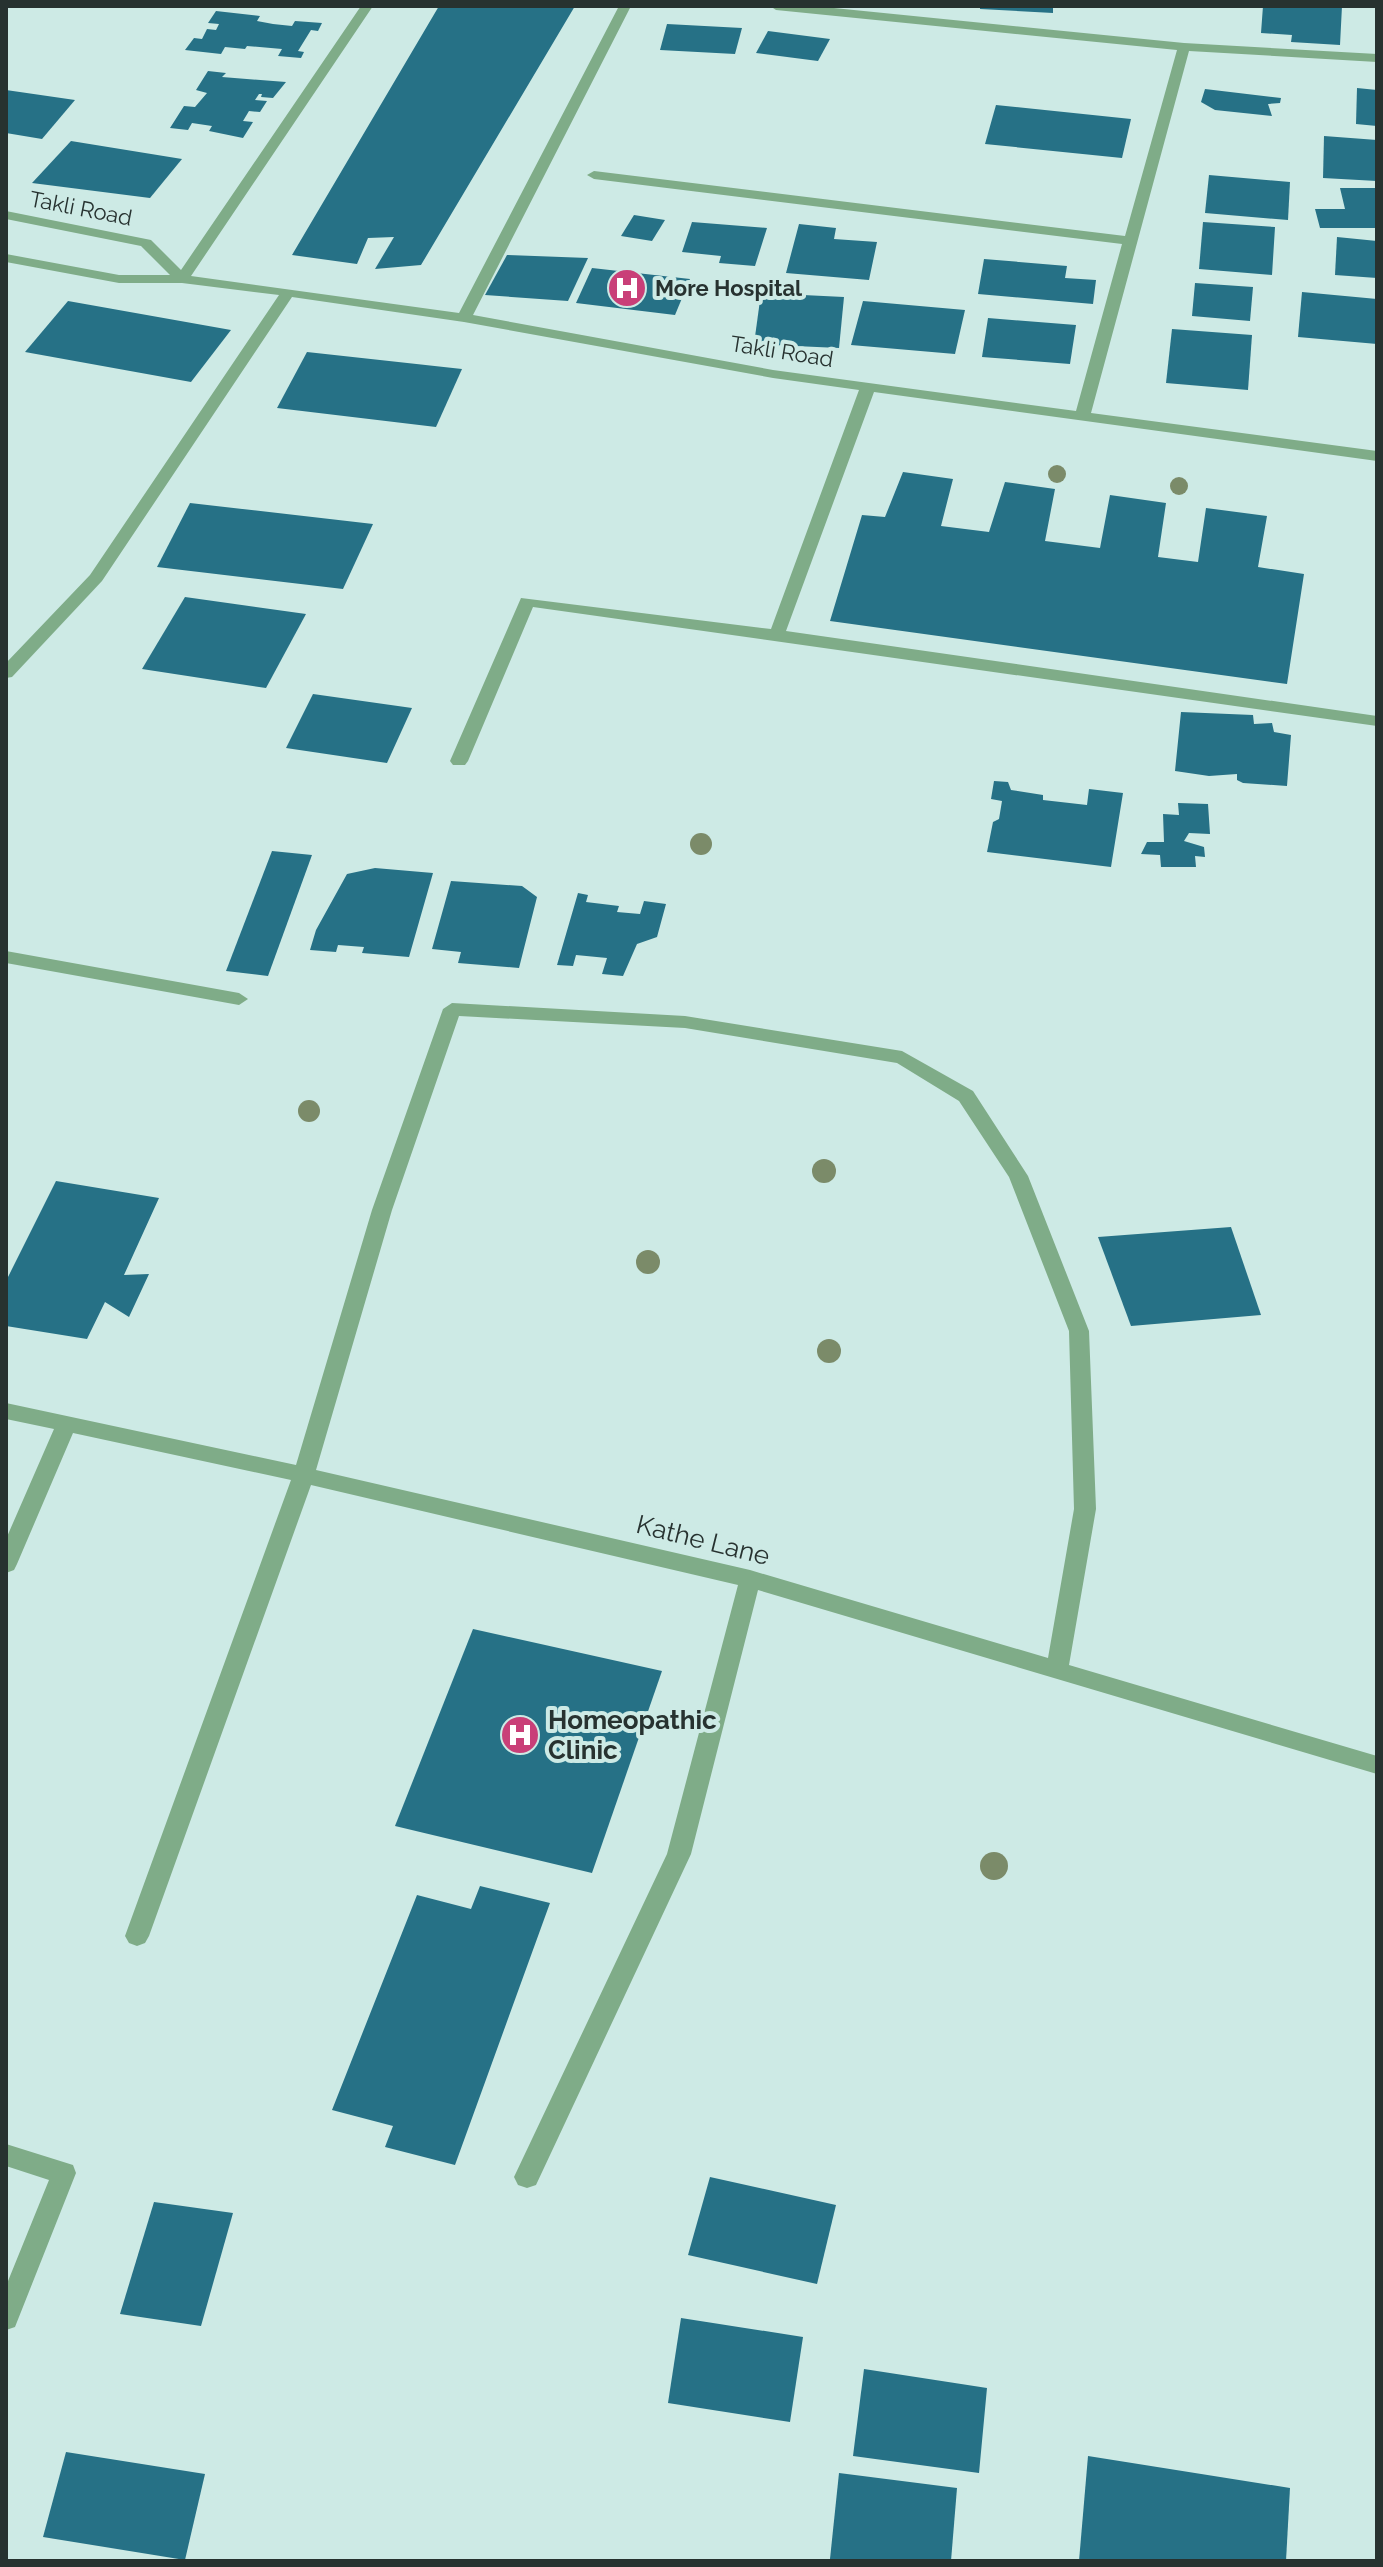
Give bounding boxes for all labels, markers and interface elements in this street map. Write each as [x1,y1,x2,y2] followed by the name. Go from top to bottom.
[28,185,134,231] street label: Takli Road
[606,267,648,309] hospital icon: More Hospital
[655,275,803,301] place label: More Hospital
[729,330,835,372] street label: Takli Road
[633,1509,773,1571] street label: Kathe Lane
[548,1705,717,1765] place label: Homeopathic Clinic
[499,1714,541,1756] hospital icon: Homeopathic Clinic

